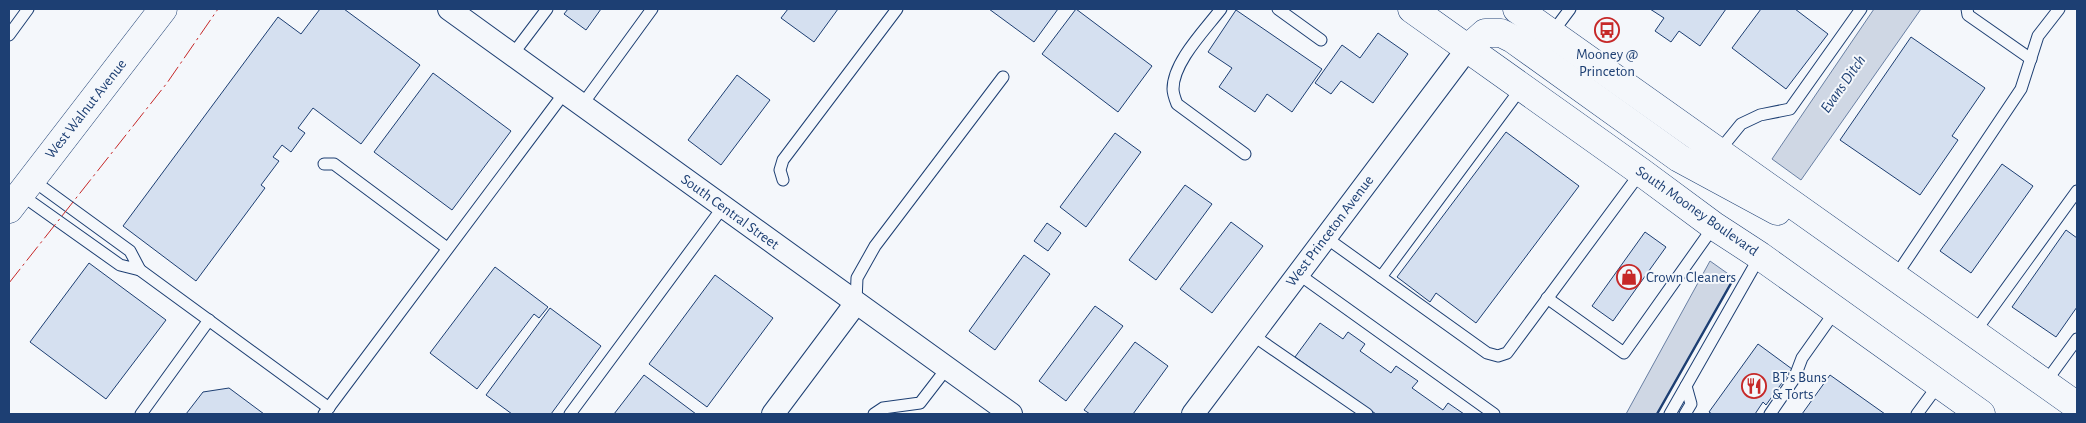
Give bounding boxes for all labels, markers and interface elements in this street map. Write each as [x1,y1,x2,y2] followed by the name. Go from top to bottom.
[1594,17,1620,43] bus stop icon: Mooney @ Princeton
[1576,47,1638,79] place label: Mooney @ Princeton
[1817,52,1869,116] water label: Evans Ditch
[43,56,130,162] street label: West Walnut Avenue
[1633,163,1761,259] street label: South Mooney Boulevard
[678,172,782,253] street label: South Central Street
[1283,173,1377,289] street label: West Princeton Avenue
[1616,264,1642,290] shop icon: Crown Cleaners
[1646,270,1736,285] place label: Crown Cleaners
[1772,370,1827,402] place label: BT's Buns & Torts
[1741,373,1767,399] restaurant icon: BT's Buns & Torts

